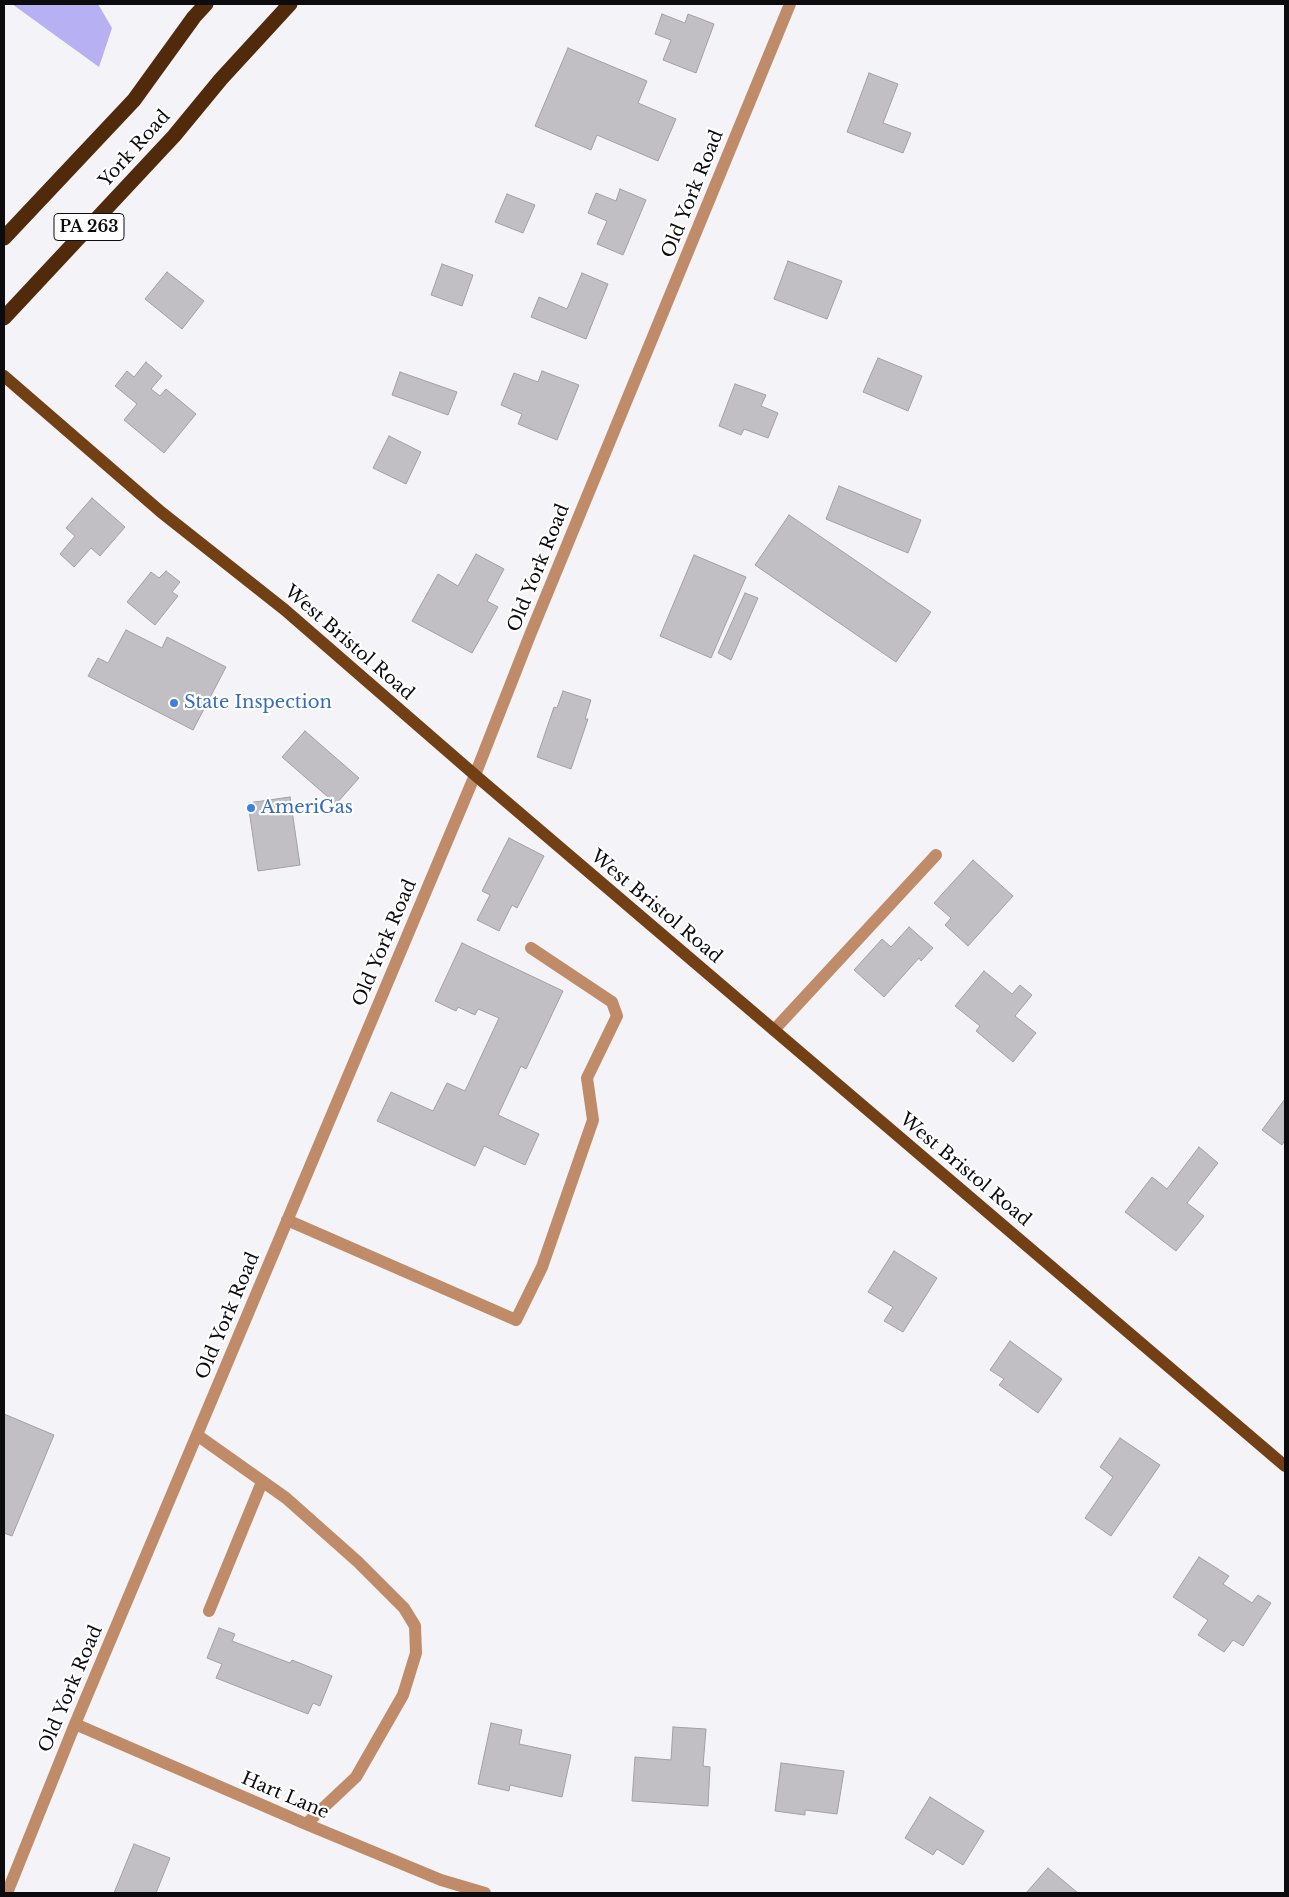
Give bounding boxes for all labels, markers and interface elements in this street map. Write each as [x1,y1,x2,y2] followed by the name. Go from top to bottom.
[95,106,175,192] street label: York Road
[658,127,728,261] street label: Old York Road
[54,213,124,240] road number: PA 263
[504,501,574,635] street label: Old York Road
[280,581,418,705] street label: West Bristol Road
[184,692,332,714] place label: State Inspection
[168,697,180,709] marker: State Inspection
[261,797,353,819] place label: AmeriGas
[245,802,257,814] marker: AmeriGas
[586,846,726,968] street label: West Bristol Road
[349,876,421,1010] street label: Old York Road
[895,1109,1035,1231] street label: West Bristol Road
[192,1249,264,1383] street label: Old York Road
[35,1622,107,1756] street label: Old York Road
[238,1768,332,1824] street label: Hart Lane

